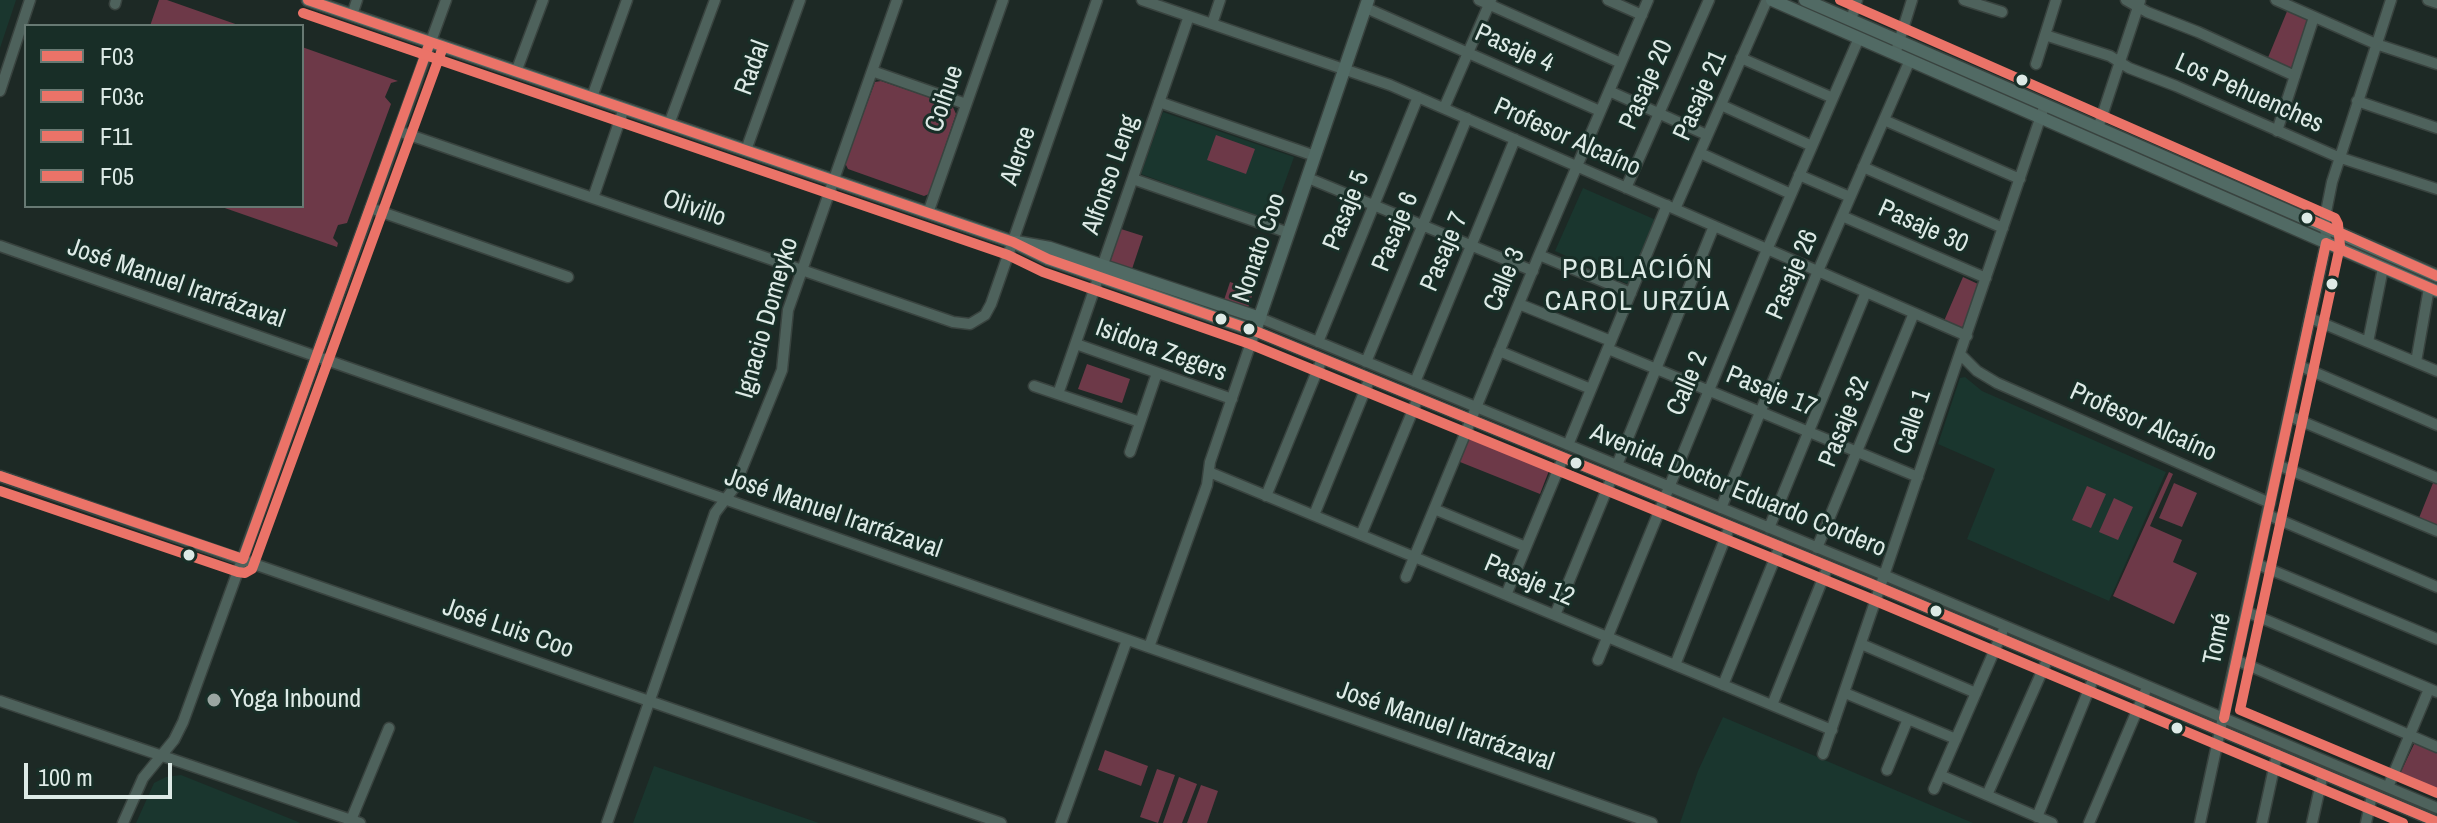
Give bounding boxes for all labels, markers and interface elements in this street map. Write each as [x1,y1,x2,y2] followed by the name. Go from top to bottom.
[1470,18,1558,80] street label: Pasaje 4
[24,24,304,208] legend
[1613,35,1681,135] street label: Pasaje 20
[729,36,777,100] street label: Radal
[100,40,134,72] text: F03
[1667,46,1735,146] street label: Pasaje 21
[2170,47,2328,141] street label: Los Pehuenches
[919,61,971,137] street label: Coihue
[2014,72,2030,88] unlabelled marker
[100,80,144,112] text: F03c
[1489,92,1645,184] street label: Profesor Alcaíno
[1076,111,1146,239] street label: Alfonso Leng
[100,120,132,152] text: F11
[994,122,1044,190] street label: Alerce
[100,160,134,192] text: F05
[1317,167,1377,255] street label: Pasaje 5
[658,184,730,234] street label: Olivillo
[1366,188,1426,276] street label: Pasaje 6
[1227,189,1293,307] street label: Nonato Coo
[1873,193,1973,261] street label: Pasaje 30
[1414,208,1476,296] street label: Pasaje 7
[2299,210,2315,226] unlabelled marker
[1760,225,1826,325] street label: Pasaje 26
[63,232,289,336] street label: José Manuel Irarrázaval
[730,234,806,402] street label: Ignacio Domeyko
[1478,243,1532,317] street label: Calle 3
[1545,253,1731,319] district label: POBLACIÓN CAROL URZÚA
[2324,276,2340,292] unlabelled marker
[1213,311,1229,327] unlabelled marker
[1091,313,1231,389] street label: Isidora Zegers
[1241,321,1257,337] unlabelled marker
[1661,347,1715,421] street label: Calle 2
[1721,360,1821,424] street label: Pasaje 17
[1813,372,1877,472] street label: Pasaje 32
[2065,377,2221,469] street label: Profesor Alcaíno
[1887,386,1939,458] street label: Calle 1
[1586,417,1890,565] street label: Avenida Doctor Eduardo Cordero
[1568,455,1584,471] unlabelled marker
[720,462,946,566] street label: José Manuel Irarrázaval
[181,547,197,563] unlabelled marker
[1479,548,1579,614] street label: Pasaje 12
[438,592,578,666] street label: José Luis Coo
[1928,603,1944,619] unlabelled marker
[2197,610,2239,668] street label: Tomé
[1332,675,1558,779] street label: José Manuel Irarrázaval
[230,684,361,716] place label: Yoga Inbound
[205,691,223,709] marker: Yoga Inbound
[2169,720,2185,736] unlabelled marker
[28,747,176,797] scale bar
[38,761,93,793] text: 100 m

